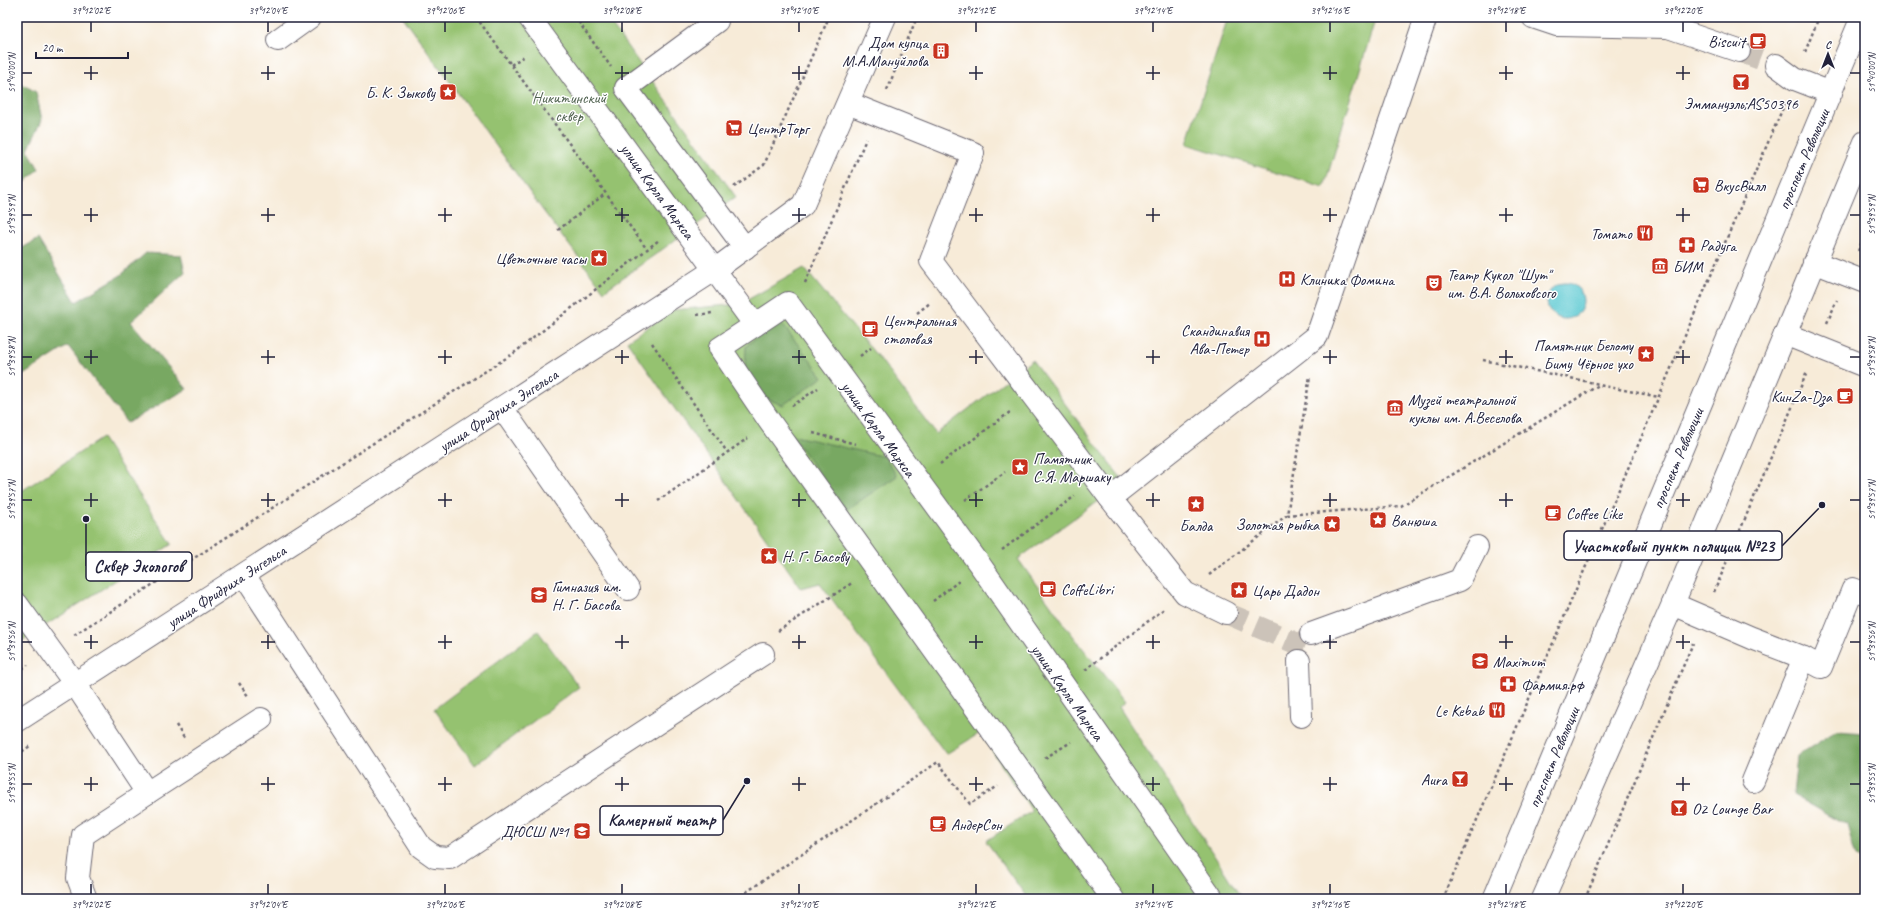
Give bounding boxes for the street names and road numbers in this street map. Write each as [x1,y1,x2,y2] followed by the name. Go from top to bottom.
[1774,105,1835,213] street label: проспект Революции
[615,139,699,244] street label: улица Карла Маркса
[434,364,563,457] street label: улица Фридриха Энгельса
[836,377,920,482] street label: улица Карла Маркса
[1648,404,1709,512] street label: проспект Революции
[162,540,291,633] street label: улица Фридриха Энгельса
[1026,639,1109,746] street label: улица Карла Маркса
[1524,703,1585,811] street label: проспект Революции

